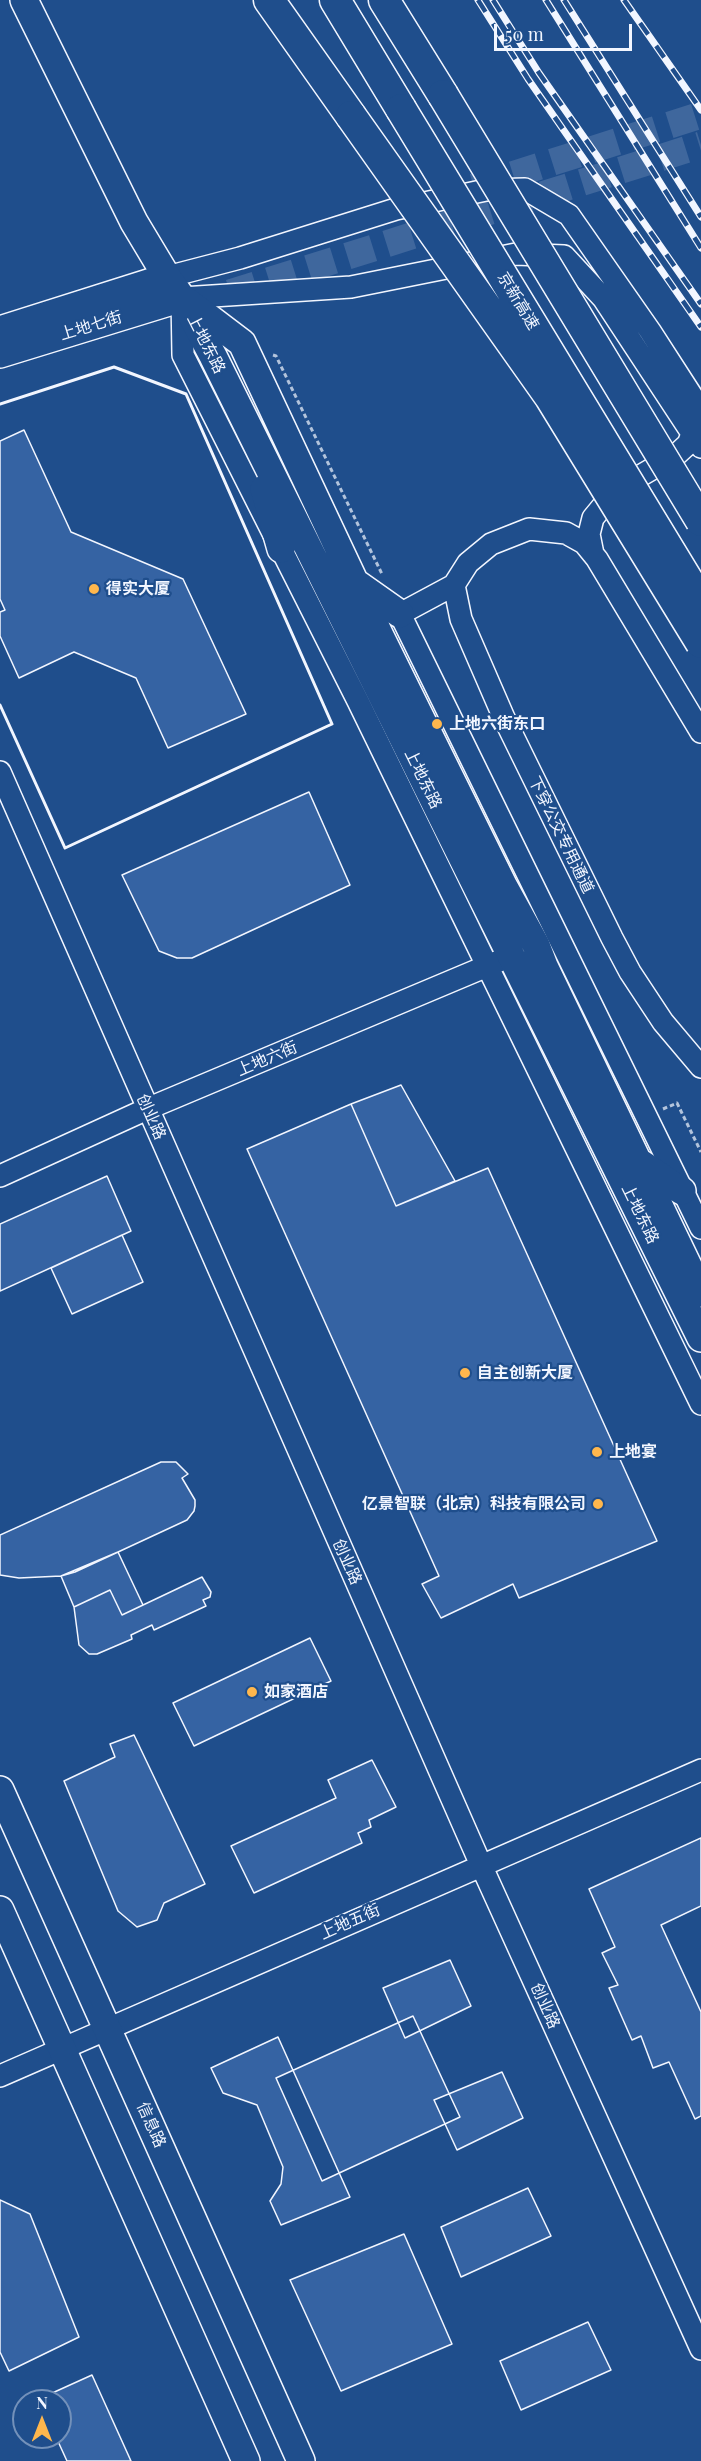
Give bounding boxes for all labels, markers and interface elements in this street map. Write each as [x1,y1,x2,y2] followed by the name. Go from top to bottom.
[497,12,635,50] scale bar
[505,22,544,46] text: 50 m
[493,269,543,333] street label: 京新高速
[58,307,124,345] street label: 上地七街
[183,311,229,377] street label: 上地东路
[106,579,170,599] place label: 得实大厦
[87,582,101,596] marker: 得实大厦
[449,714,545,734] place label: 上地六街东口
[430,717,444,731] marker: 上地六街东口
[400,746,446,812] street label: 上地东路
[524,773,598,897] street label: 下穿公交专用通道
[234,1038,300,1080] street label: 上地六街
[132,1091,170,1143] street label: 创业路
[617,1181,663,1247] street label: 上地东路
[477,1363,573,1383] place label: 自主创新大厦
[458,1366,472,1380] marker: 自主创新大厦
[609,1442,657,1462] place label: 上地宴
[590,1445,604,1459] marker: 上地宴
[362,1494,586,1514] place label: 亿景智联（北京）科技有限公司
[591,1497,605,1511] marker: 亿景智联（北京）科技有限公司
[328,1536,366,1588] street label: 创业路
[264,1682,328,1702] place label: 如家酒店
[245,1685,259,1699] marker: 如家酒店
[317,1900,383,1944] street label: 上地五街
[526,1980,564,2032] street label: 创业路
[132,2099,170,2151] street label: 信息路
[12,2389,72,2449] north arrow
[36,2392,48,2413] text: N

